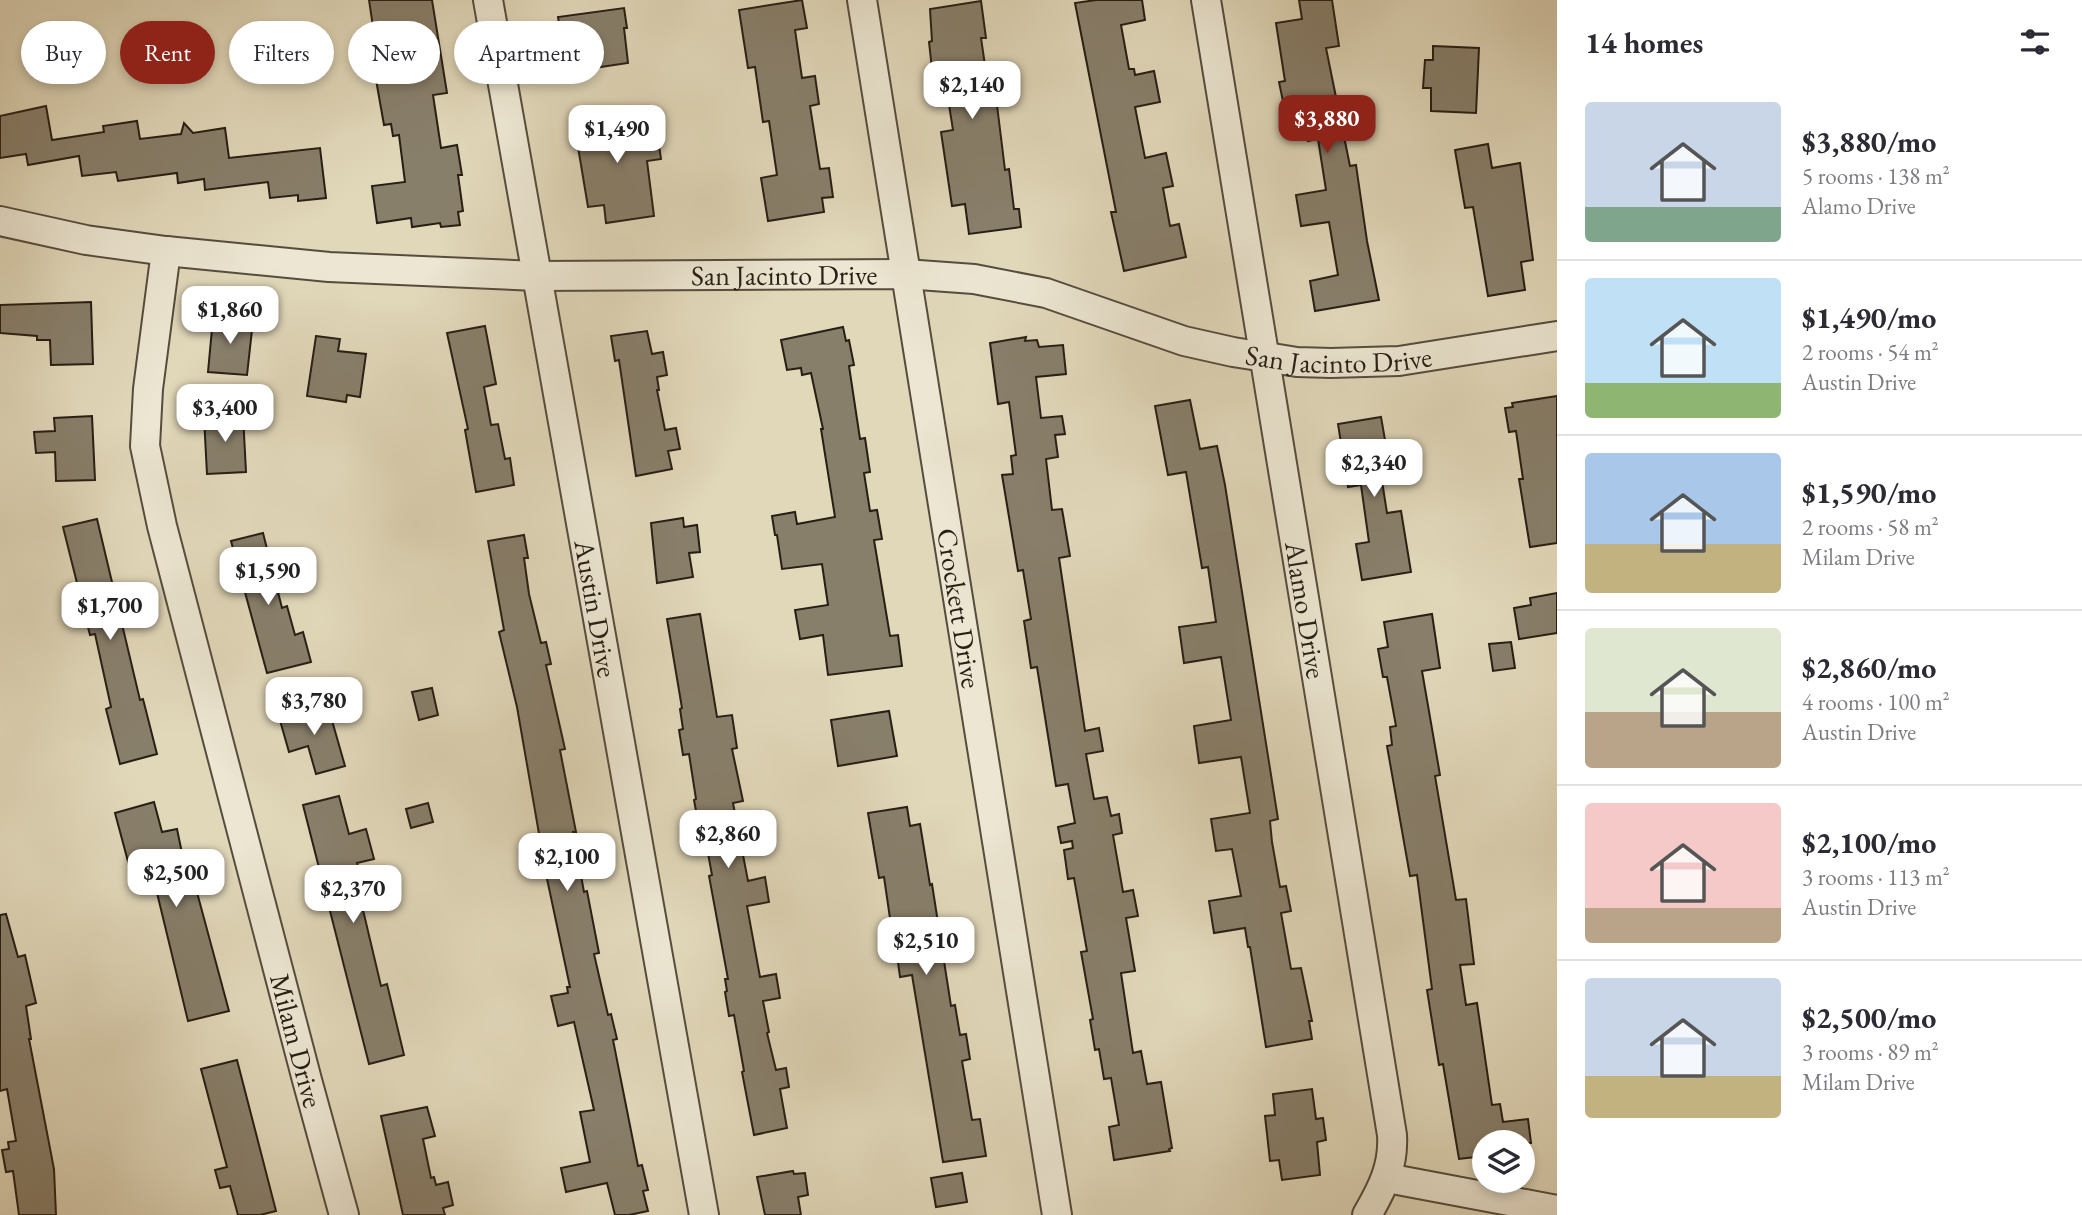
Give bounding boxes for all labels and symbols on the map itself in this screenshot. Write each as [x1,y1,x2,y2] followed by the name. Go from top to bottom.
[915,61,1029,121] pin: $2,140
[1270,96,1384,155] pin: $3,880
[560,106,674,165] pin: $1,490
[691,256,878,293] street label: San Jacinto Drive
[173,286,287,346] pin: $1,860
[1243,336,1434,381] street label: San Jacinto Drive
[168,384,282,444] pin: $3,400
[1317,440,1431,499] pin: $2,340
[929,526,990,691] street label: Crockett Drive
[566,536,626,680] street label: Austin Drive
[1277,538,1335,681] street label: Alamo Drive
[211,548,325,607] pin: $1,590
[53,582,167,642] pin: $1,700
[257,678,371,737] pin: $3,780
[671,810,785,870] pin: $2,860
[510,834,624,893] pin: $2,100
[119,850,233,909] pin: $2,500
[296,866,410,925] pin: $2,370
[869,918,983,977] pin: $2,510
[262,970,332,1112] street label: Milam Drive

